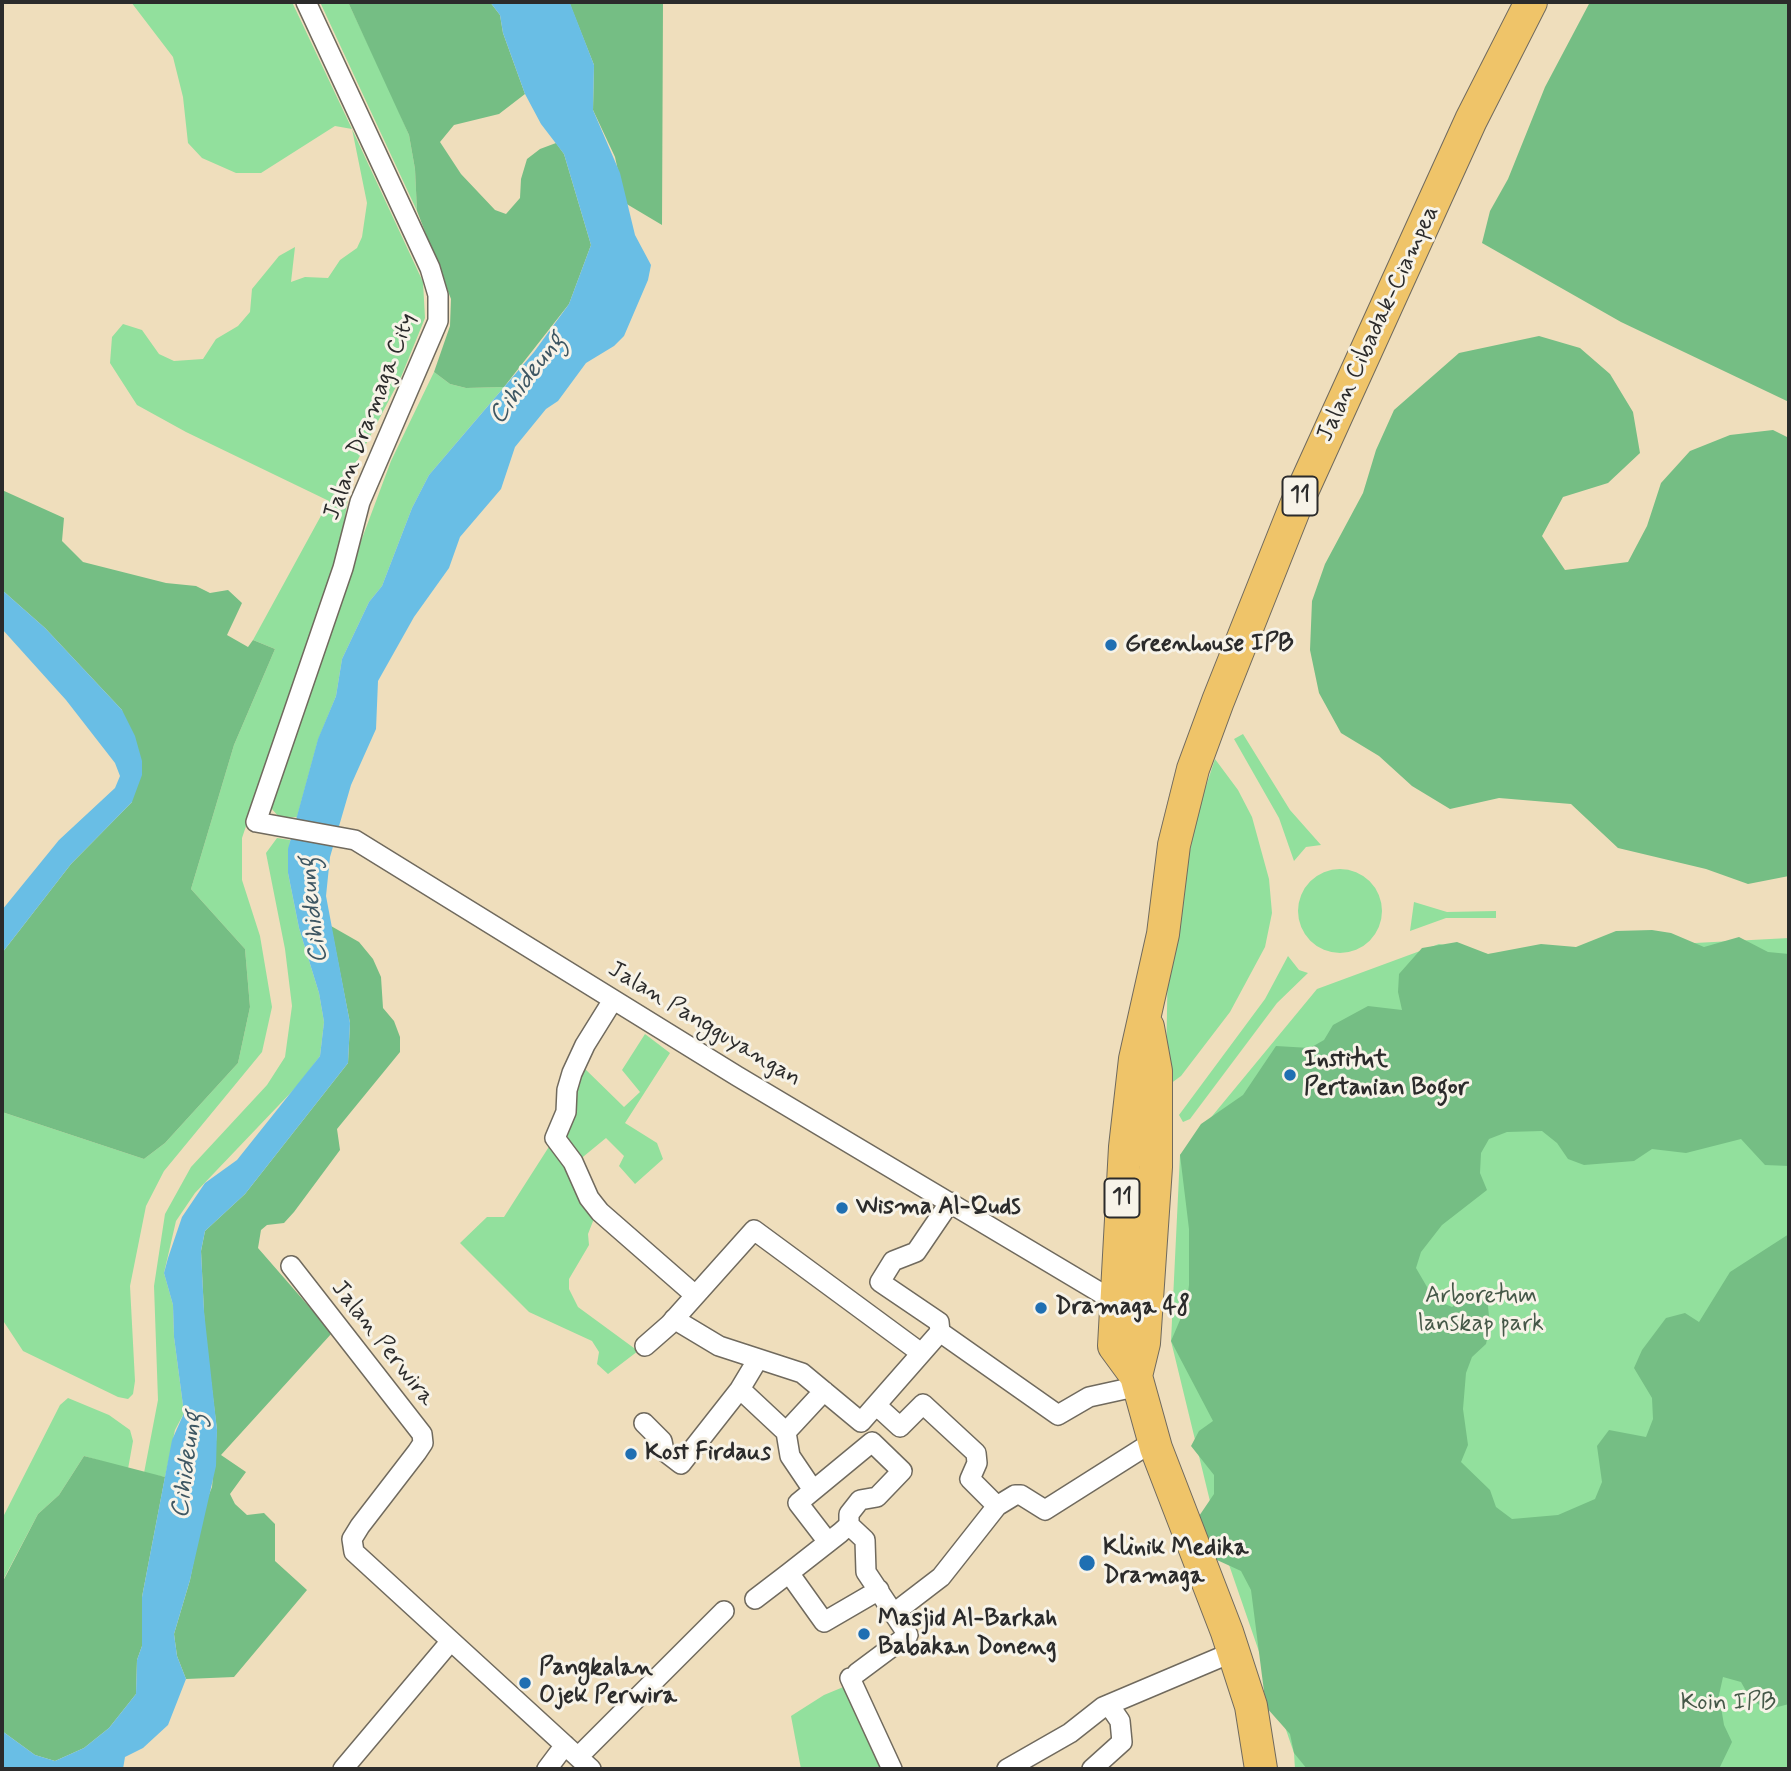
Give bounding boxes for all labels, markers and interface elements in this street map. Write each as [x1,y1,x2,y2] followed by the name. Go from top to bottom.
[1312,201,1446,447] street label: Jalan Cibadak-Ciampea
[318,309,424,525] street label: Jalan Dramaga City
[483,327,573,431] water label: Cihideung
[1282,476,1318,516] road number: 11
[1125,631,1293,659] place label: Greenhouse IPB
[1103,637,1119,653] marker: Greenhouse IPB
[292,855,336,965] water label: Cihideung
[602,956,806,1094] street label: Jalan Pangguyangan
[1304,1047,1469,1103] place label: Institut Pertanian Bogor
[1282,1067,1298,1083] marker: Institut Pertanian Bogor
[1104,1178,1140,1218] road number: 11
[856,1194,1021,1222] place label: Wisma Al-Quds
[834,1200,850,1216] marker: Wisma Al-Quds
[324,1275,440,1413] street label: Jalan Perwira
[1418,1283,1544,1339] park label: Arboretum lanskap park
[1055,1294,1190,1322] place label: Dramaga 48
[1033,1300,1049,1316] marker: Dramaga 48
[166,1410,210,1520] water label: Cihideung
[645,1440,771,1468] place label: Kost Firdaus
[623,1446,639,1462] marker: Kost Firdaus
[1103,1535,1248,1591] place label: Klinik Medika Dramaga
[1077,1553,1097,1573] marker: Klinik Medika Dramaga
[878,1606,1057,1662] place label: Masjid Al-Barkah Babakan Doneng
[856,1626,872,1642] marker: Masjid Al-Barkah Babakan Doneng
[539,1655,677,1711] place label: Pangkalan Ojek Perwira
[517,1675,533,1691] marker: Pangkalan Ojek Perwira
[1680,1690,1776,1718] park label: Koin IPB

